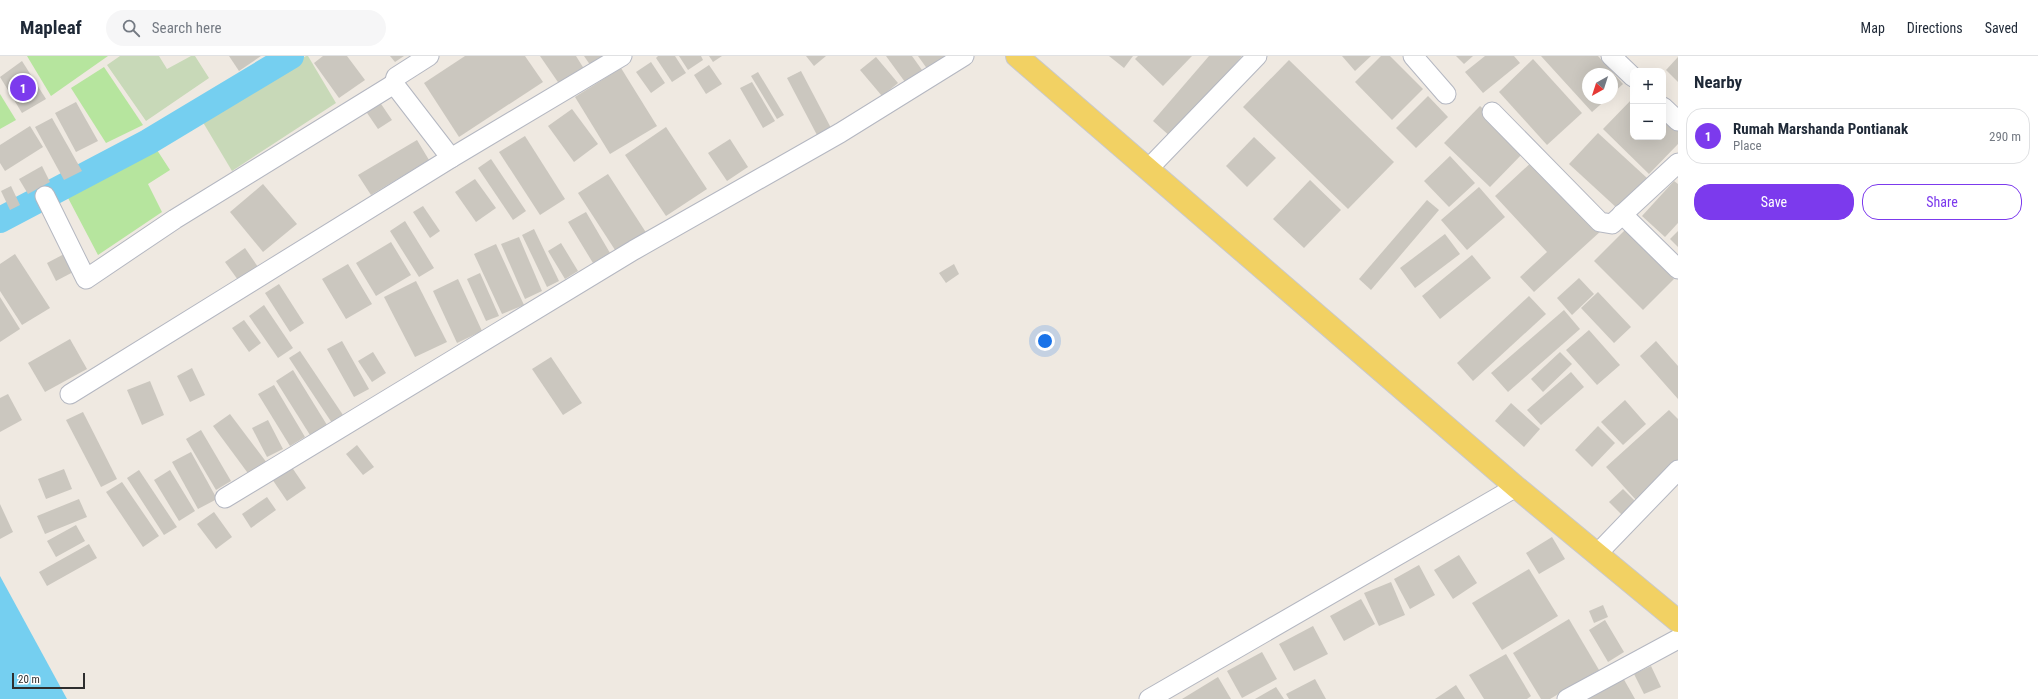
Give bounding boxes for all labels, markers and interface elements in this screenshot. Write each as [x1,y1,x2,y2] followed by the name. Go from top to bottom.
[106,10,386,46] search box
[20,16,82,39] text: Mapleaf
[120,17,142,39] icon: search
[152,19,222,37] text: Search here
[1861,20,1885,36] text: Map
[1907,20,1963,36] text: Directions
[1985,20,2018,36] text: Saved
[1582,68,1618,104] north arrow
[1630,68,1666,140] map controls
[1630,68,1666,104] button: +
[1694,72,1742,92] text: Nearby
[10,73,36,103] pin: 1
[1630,104,1666,140] button: −
[1733,120,1908,138] text: Rumah Marshanda Pontianak
[1705,129,1711,144] text: 1
[1989,129,2021,144] text: 290 m
[1733,138,1762,153] text: Place
[1694,184,1854,220] button: Save
[1862,184,2022,220] button: Share
[1035,331,1055,351] your location
[12,671,85,690] scale bar
[18,673,40,686] text: 20 m

